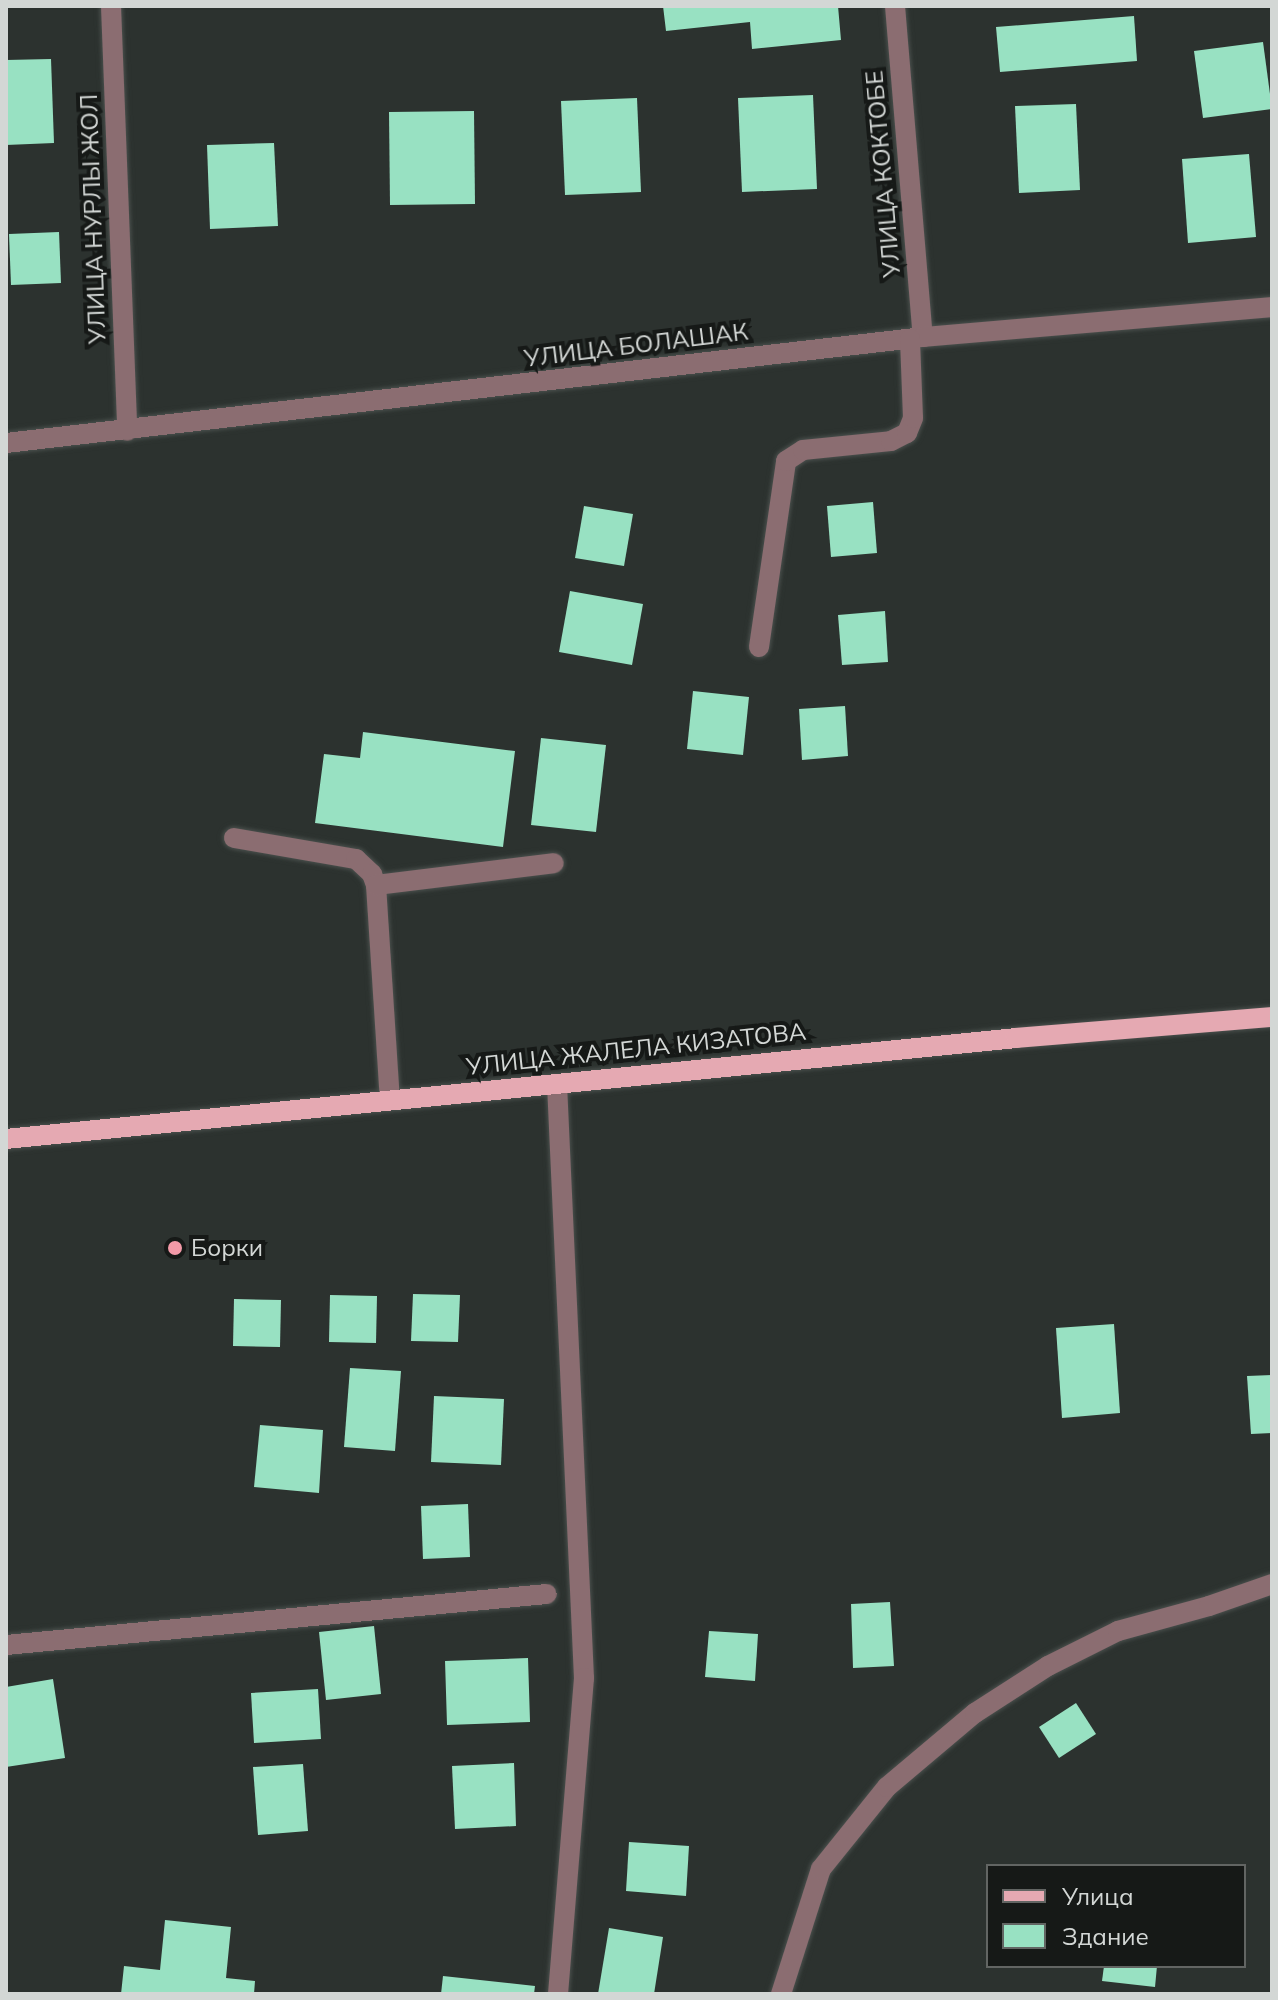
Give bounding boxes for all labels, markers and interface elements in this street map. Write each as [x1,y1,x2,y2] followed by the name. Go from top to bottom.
[860,69,906,279] street label: УЛИЦА КОКТОБЕ
[74,93,112,345] street label: УЛИЦА НУРЛЫ ЖОЛ
[522,317,750,373] street label: УЛИЦА БОЛАШАК
[465,1017,807,1081] street label: УЛИЦА ЖАЛЕЛА КИЗАТОВА
[191,1234,263,1262] place label: Борки
[166,1239,184,1257] marker: Борки
[986,1864,1246,1968] legend
[1062,1881,1134,1911] text: Улица
[1062,1921,1149,1951] text: Здание

